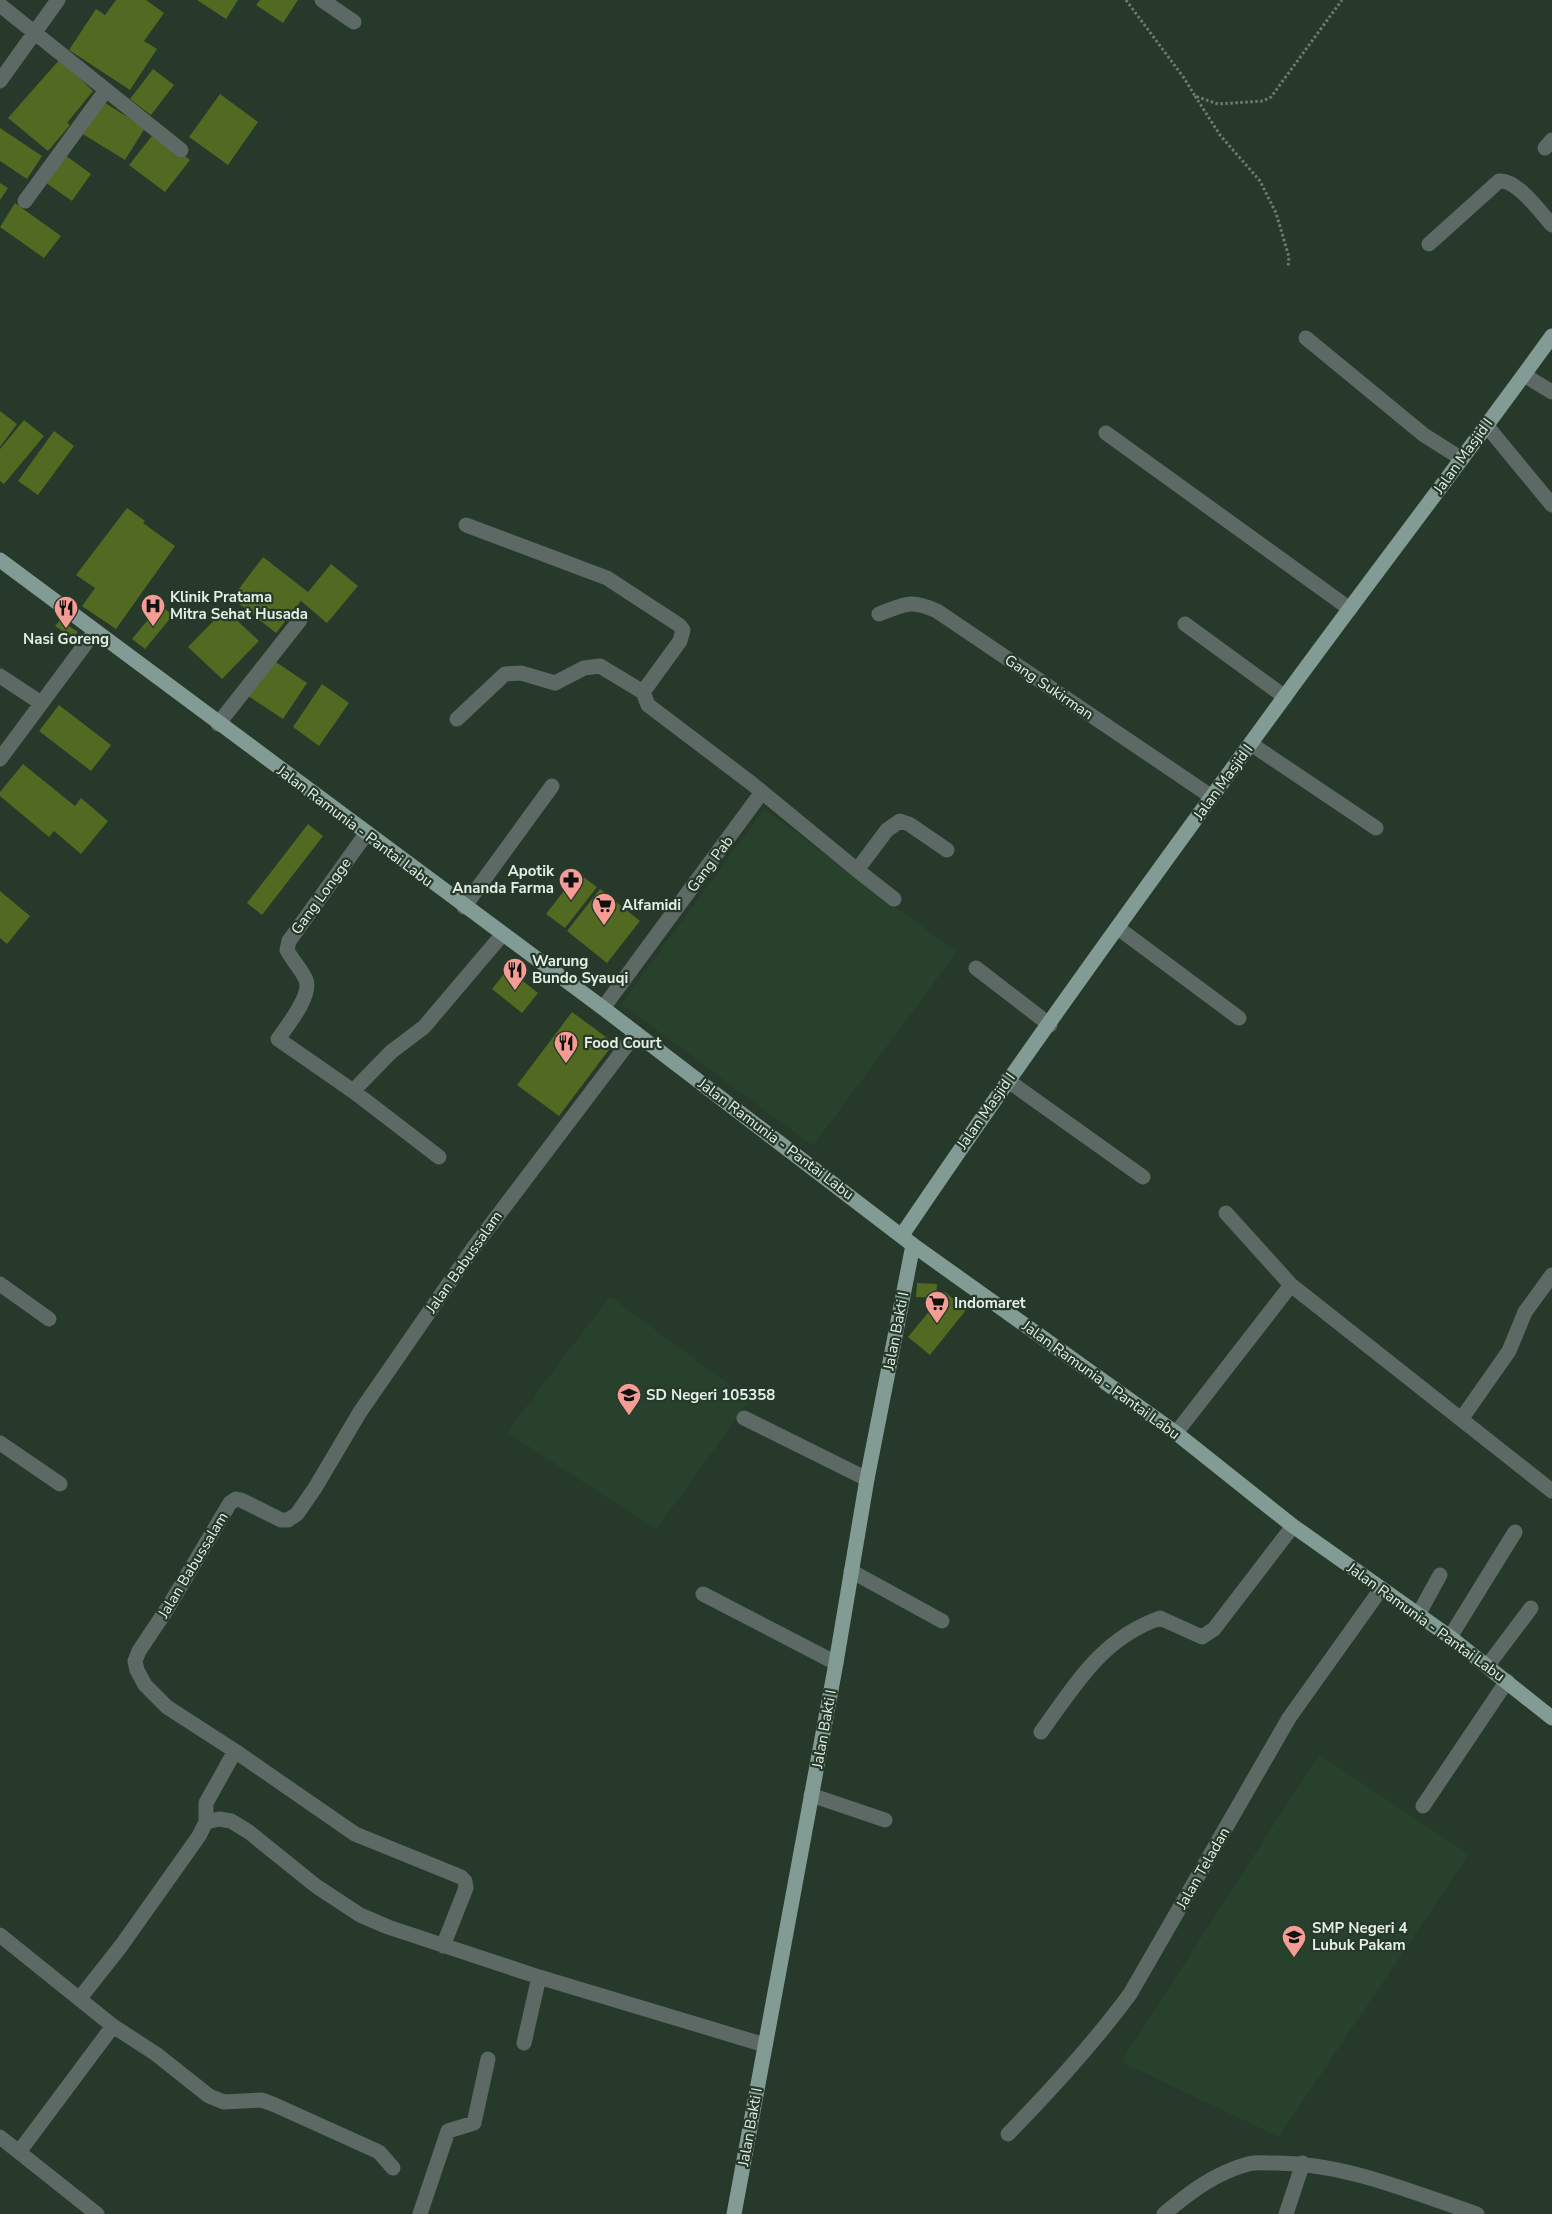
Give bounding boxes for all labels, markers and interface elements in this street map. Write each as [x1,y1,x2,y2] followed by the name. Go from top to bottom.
[1428,414,1497,499] street label: Jalan Masjid I
[170,587,308,624] place label: Klinik Pratama Mitra Sehat Husada
[140,593,166,627] hospital icon: Klinik Pratama Mitra Sehat Husada
[53,595,79,629] restaurant icon: Nasi Goreng
[23,629,109,649] place label: Nasi Goreng
[1001,650,1097,724] street label: Gang Sukirman
[1188,740,1257,825] street label: Jalan Masjid I
[272,760,437,891] street label: Jalan Ramunia - Pantai Labu
[682,831,738,896] street label: Gang Pab
[286,854,356,938] street label: Gang Longge
[452,861,555,898] place label: Apotik Ananda Farma
[558,867,584,901] pharmacy icon: Apotik Ananda Farma
[591,892,617,926] supermarket icon: Alfamidi
[622,895,681,915] place label: Alfamidi
[532,951,628,988] place label: Warung Bundo Syauqi
[502,957,528,991] restaurant icon: Warung Bundo Syauqi
[553,1030,579,1064] restaurant icon: Food Court
[584,1033,662,1053] place label: Food Court
[952,1069,1020,1154] street label: Jalan Masjid I
[693,1073,858,1204] street label: Jalan Ramunia - Pantai Labu
[421,1207,507,1318] street label: Jalan Babussalam
[878,1290,913,1373] street label: Jalan Bakti I
[924,1290,950,1324] supermarket icon: Indomaret
[954,1293,1026,1313] place label: Indomaret
[1017,1315,1184,1444] street label: Jalan Ramunia - Pantai Labu
[616,1382,642,1416] school or university icon: SD Negeri 105358
[646,1385,775,1405] place label: SD Negeri 105358
[153,1508,233,1623] street label: Jalan Babussalam
[1342,1557,1509,1686] street label: Jalan Ramunia - Pantai Labu
[807,1688,841,1771] street label: Jalan Bakti I
[1171,1824,1234,1913] street label: Jalan Teladan
[1312,1918,1408,1955] place label: SMP Negeri 4 Lubuk Pakam
[1281,1924,1307,1958] school or university icon: SMP Negeri 4 Lubuk Pakam
[733,2086,767,2169] street label: Jalan Bakti I

